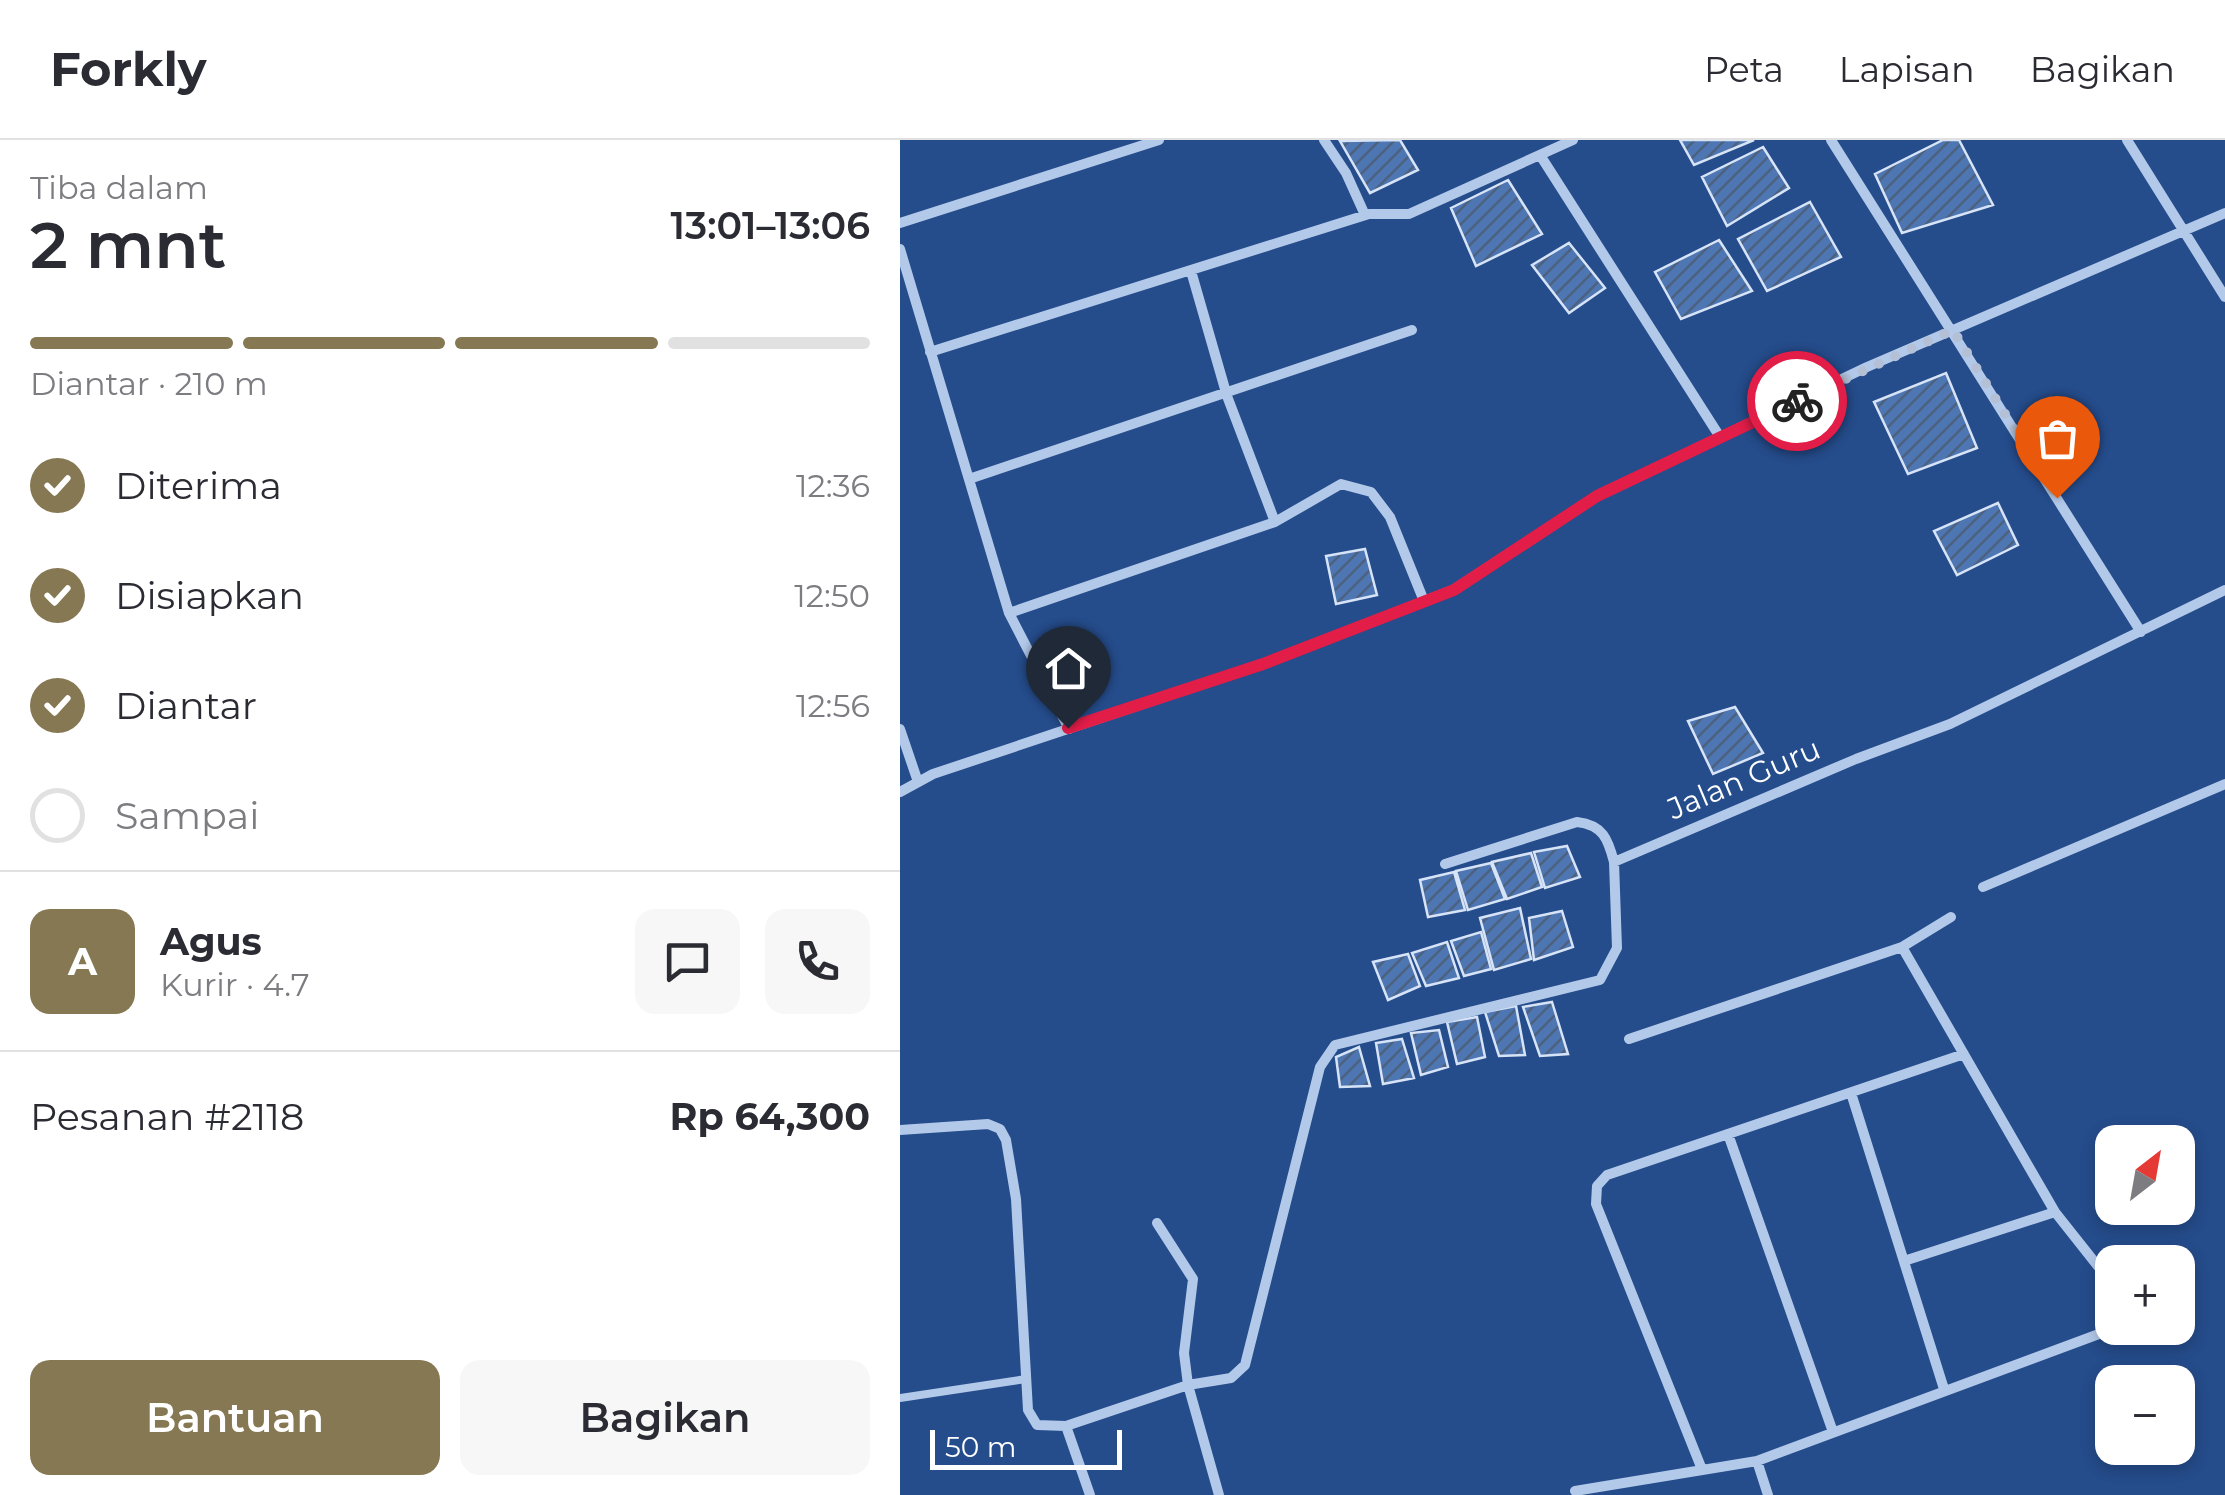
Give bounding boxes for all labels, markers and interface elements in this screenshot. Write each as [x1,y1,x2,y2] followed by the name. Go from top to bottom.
[50,40,207,98] text: Forkly
[1704,48,1784,91] text: Peta
[1839,48,1975,91] text: Lapisan
[2030,48,2175,91] text: Bagikan
[30,168,208,207] text: Tiba dalam
[671,202,870,249] text: 13:01–13:06
[30,205,226,284] text: 2 mnt
[1747,351,1847,451] courier
[30,364,268,403] text: Diantar · 210 m
[1770,374,1825,429] icon: bike
[2015,396,2100,499] pin
[2030,411,2085,466] icon: bag
[30,458,85,513] icon: check
[115,462,282,509] text: Diterima
[796,466,870,505] text: 12:36
[30,568,85,623] icon: check
[115,572,304,619] text: Disiapkan
[794,576,870,615] text: 12:50
[1026,626,1111,729] pin
[1041,641,1096,696] icon: home
[30,678,85,733] icon: check
[115,682,257,729] text: Diantar
[796,686,870,725] text: 12:56
[1661,730,1826,828] street label: Jalan Guru
[115,792,259,839] text: Sampai
[635,909,740,1014] button: chat
[765,909,870,1014] button: phone
[160,918,262,965] text: Agus
[68,938,97,985] text: A
[160,965,310,1004] text: Kurir · 4.7
[30,1093,304,1140] text: Pesanan #2118
[670,1093,870,1140] text: Rp 64,300
[2095,1125,2195,1225] north arrow
[2095,1125,2195,1465] map controls
[2095,1245,2195,1345] button: +
[30,1360,440,1475] button: Bantuan
[460,1360,870,1475] button: Bagikan
[2095,1365,2195,1465] button: −
[930,1425,1122,1470] scale bar
[945,1430,1016,1464] text: 50 m

